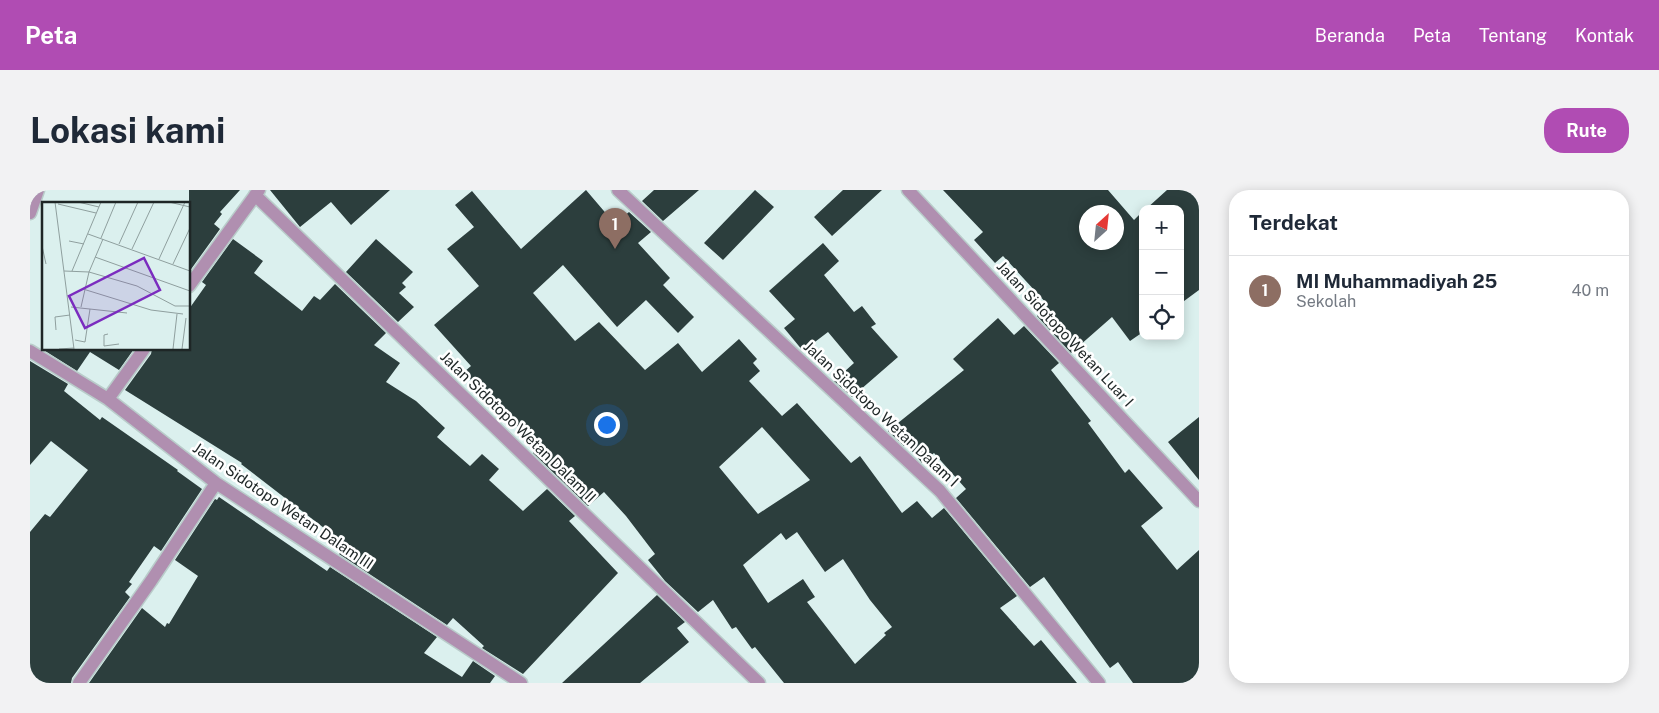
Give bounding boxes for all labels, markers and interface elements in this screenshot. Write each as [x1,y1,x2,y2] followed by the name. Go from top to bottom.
[25,21,77,49] text: Peta
[1315,25,1385,46] text: Beranda
[1413,25,1451,46] text: Peta
[1479,25,1547,46] text: Tentang
[1575,25,1634,46] text: Kontak
[1544,108,1629,153] button: Rute
[30,110,225,151] text: Lokasi kami
[42,202,190,350] inset map
[1079,205,1124,250] north arrow
[1139,205,1184,340] map controls
[1139,205,1184,250] button: +
[599,208,631,249] pin: 1
[1249,210,1338,235] text: Terdekat
[1139,250,1184,295] button: −
[994,258,1137,410] street label: Jalan Sidotopo Wetan Luar I
[1296,270,1497,292] text: MI Muhammadiyah 25
[1262,281,1268,300] text: 1
[1571,281,1609,300] text: 40 m
[1296,292,1356,311] text: Sekolah
[1139,295,1184,340] button: locate
[800,337,962,490] street label: Jalan Sidotopo Wetan Dalam I
[437,348,600,506] street label: Jalan Sidotopo Wetan Dalam II
[594,412,620,438] your location
[190,439,377,572] street label: Jalan Sidotopo Wetan Dalam III

